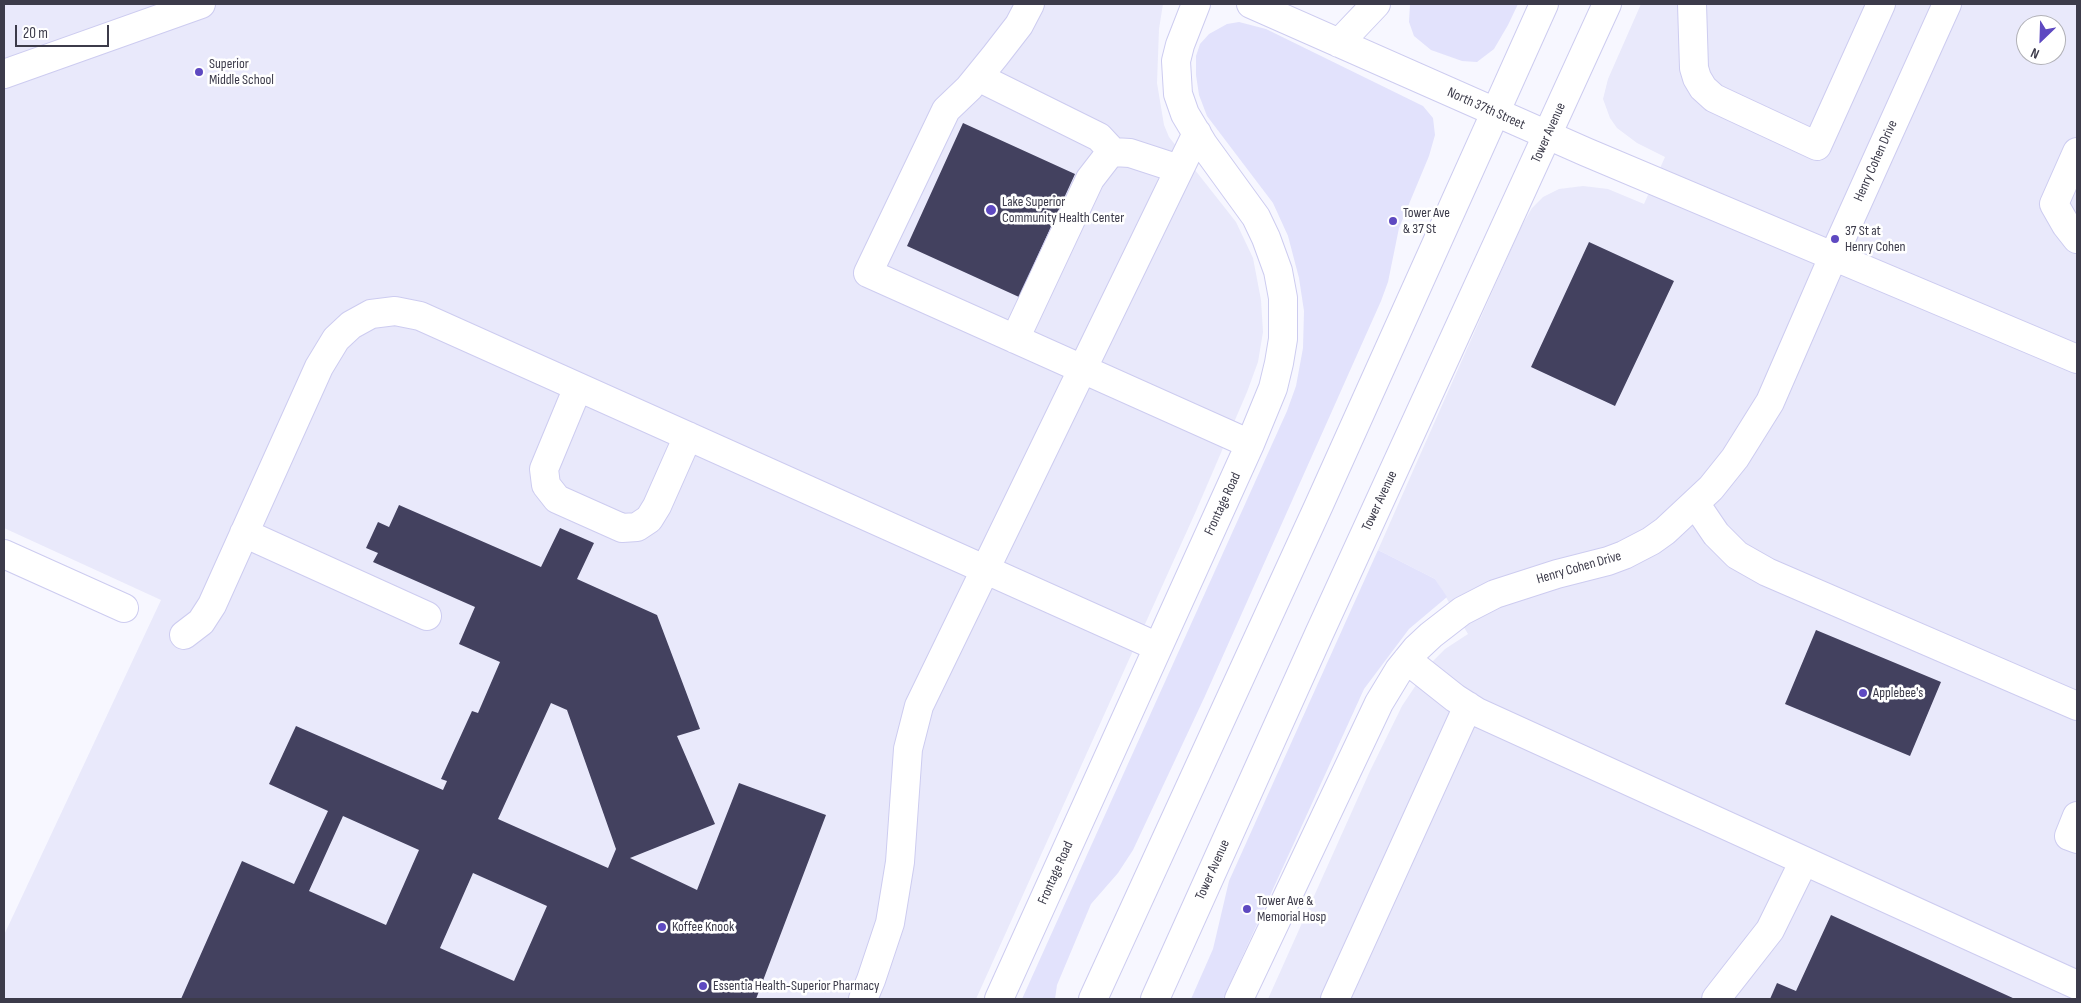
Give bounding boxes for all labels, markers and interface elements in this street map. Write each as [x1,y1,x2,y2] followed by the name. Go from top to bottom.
[18,15,111,47] scale bar
[2016,15,2066,65] north arrow
[23,24,48,43] text: 20 m
[2028,44,2042,63] text: N
[209,56,274,88] place label: Superior Middle School
[193,66,205,78] marker: Superior Middle School
[1445,84,1527,134] street label: North 37th Street
[1528,100,1570,166] street label: Tower Avenue
[1851,118,1901,204] street label: Henry Cohen Drive
[1002,194,1124,226] place label: Lake Superior Community Health Center
[984,203,998,217] marker: Lake Superior Community Health Center
[1403,205,1450,238] place label: Tower Ave & 37 St
[1387,215,1399,227] marker: Tower Ave & 37 St
[1845,223,1906,256] place label: 37 St at Henry Cohen
[1829,233,1841,245] marker: 37 St at Henry Cohen
[1359,468,1401,534] street label: Tower Avenue
[1201,470,1245,538] street label: Frontage Road
[1535,548,1623,588] street label: Henry Cohen Drive
[1873,685,1923,701] place label: Applebee's
[1857,687,1869,699] marker: Applebee's
[1192,837,1234,903] street label: Tower Avenue
[1035,839,1077,907] street label: Frontage Road
[1257,893,1326,926] place label: Tower Ave & Memorial Hosp
[1241,903,1253,915] marker: Tower Ave & Memorial Hosp
[672,919,734,935] place label: Koffee Knook
[656,921,668,933] marker: Koffee Knook
[713,978,879,994] place label: Essentia Health-Superior Pharmacy
[697,980,709,992] marker: Essentia Health-Superior Pharmacy

